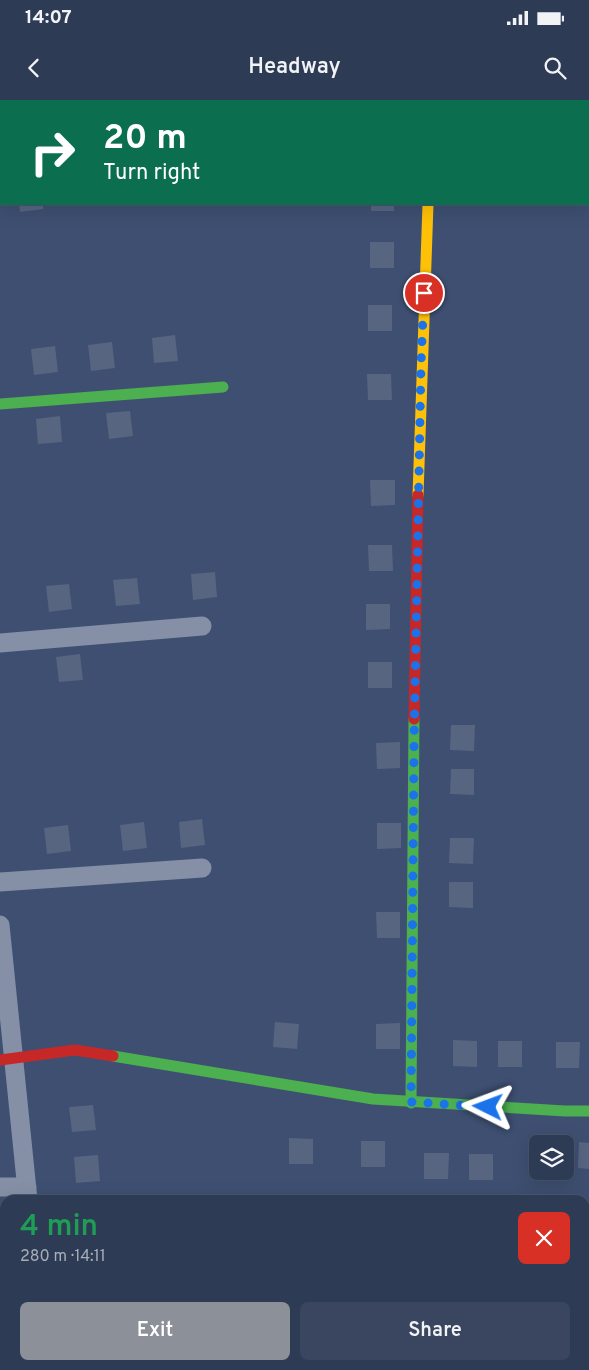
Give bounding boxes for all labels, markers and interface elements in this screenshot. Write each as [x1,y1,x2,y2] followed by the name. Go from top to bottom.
[25,6,72,30] text: 14:07
[20,54,48,82] icon: back
[248,54,341,81] text: Headway
[541,54,569,82] icon: search
[103,117,187,161] text: 20 m
[20,120,85,185] icon: right
[103,160,200,187] text: Turn right
[403,272,445,314] pin
[410,279,438,307] icon: arrive
[461,1080,513,1132] position arrow
[529,1135,574,1180] map controls
[529,1135,574,1180] button: layers
[20,1209,98,1246] text: 4 min
[518,1212,570,1264] button: close
[20,1247,106,1267] text: 280 m · 14:11
[20,1302,290,1360] button: Exit
[300,1302,570,1360] button: Share

